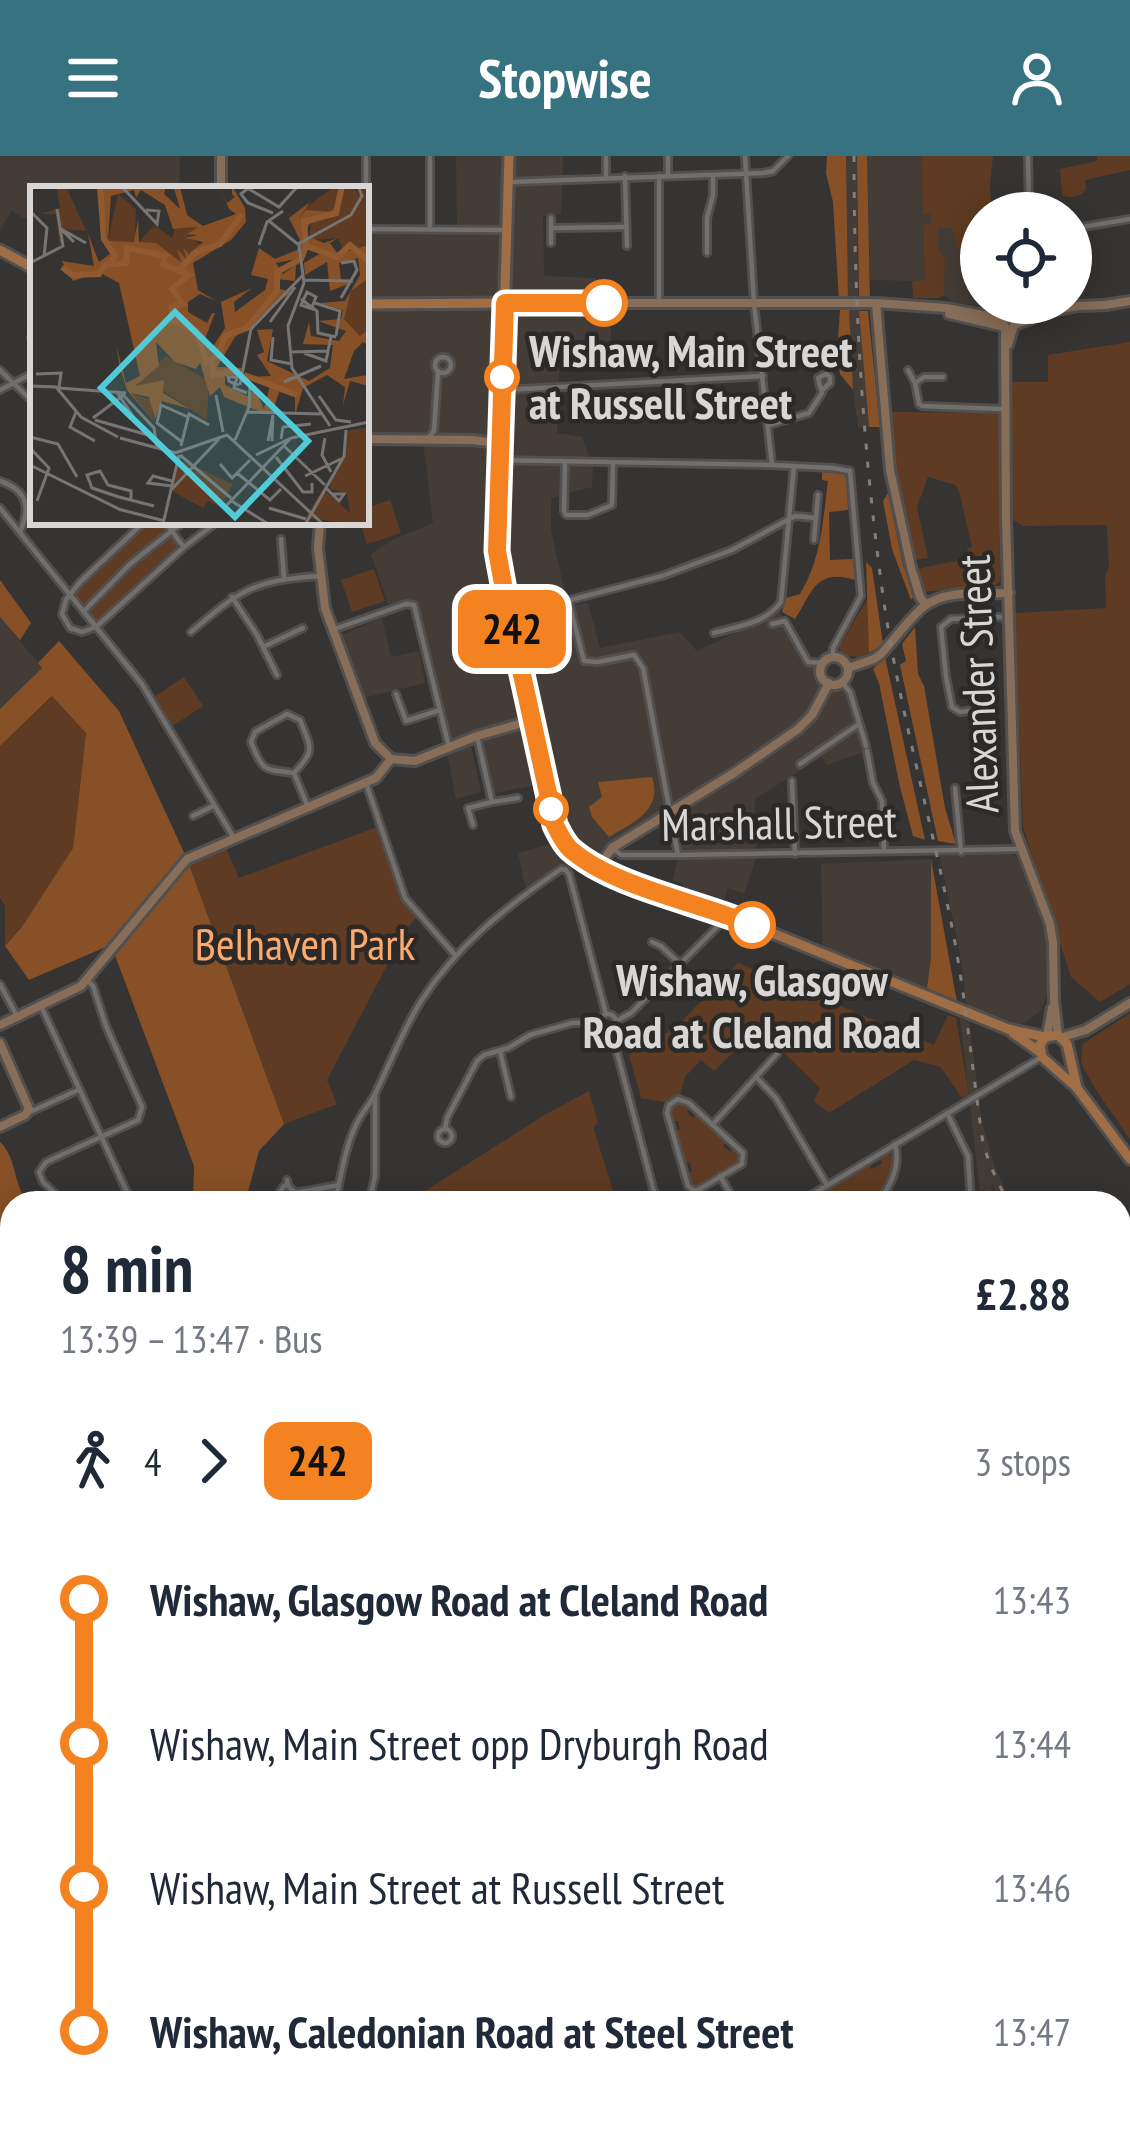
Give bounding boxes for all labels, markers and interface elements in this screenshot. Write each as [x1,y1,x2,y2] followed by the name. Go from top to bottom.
[478,43,652,113] text: Stopwise
[60,45,126,111] icon: menu
[1004,45,1070,111] icon: person
[30,186,369,525] inset map
[960,192,1092,324] map controls
[960,192,1092,324] button: locate
[582,281,626,325] unlabelled marker
[528,321,853,431] place label: Wishaw, Main Street at Russell Street
[486,361,518,393] marker: Wishaw, Main Street at Russell Street
[943,553,1011,814] street label: Alexander Street
[443,590,581,668] line badge: 242
[482,601,542,656] text: 242
[661,791,898,853] street label: Marshall Street
[535,793,567,825] unlabelled marker
[730,903,774,947] marker: Wishaw, Glasgow Road at Cleland Road
[195,914,416,972] park label: Belhaven Park
[583,950,921,1060] place label: Wishaw, Glasgow Road at Cleland Road
[60,1225,193,1310] text: 8 min
[975,1264,1071,1322] text: £2.88
[60,1313,322,1364] text: 13:39 – 13:47 · Bus
[60,1428,126,1494] icon: walk
[180,1428,246,1494] icon: forward
[288,1433,348,1488] text: 242
[144,1436,162,1487] text: 4
[975,1436,1071,1487] text: 3 stops
[150,1570,768,1628] text: Wishaw, Glasgow Road at Cleland Road
[993,1574,1071,1625] text: 13:43
[150,1714,769,1772] text: Wishaw, Main Street opp Dryburgh Road
[993,1718,1071,1769] text: 13:44
[150,1858,724,1916] text: Wishaw, Main Street at Russell Street
[993,1862,1071,1913] text: 13:46
[150,2002,794,2060] text: Wishaw, Caledonian Road at Steel Street
[993,2006,1071,2057] text: 13:47

